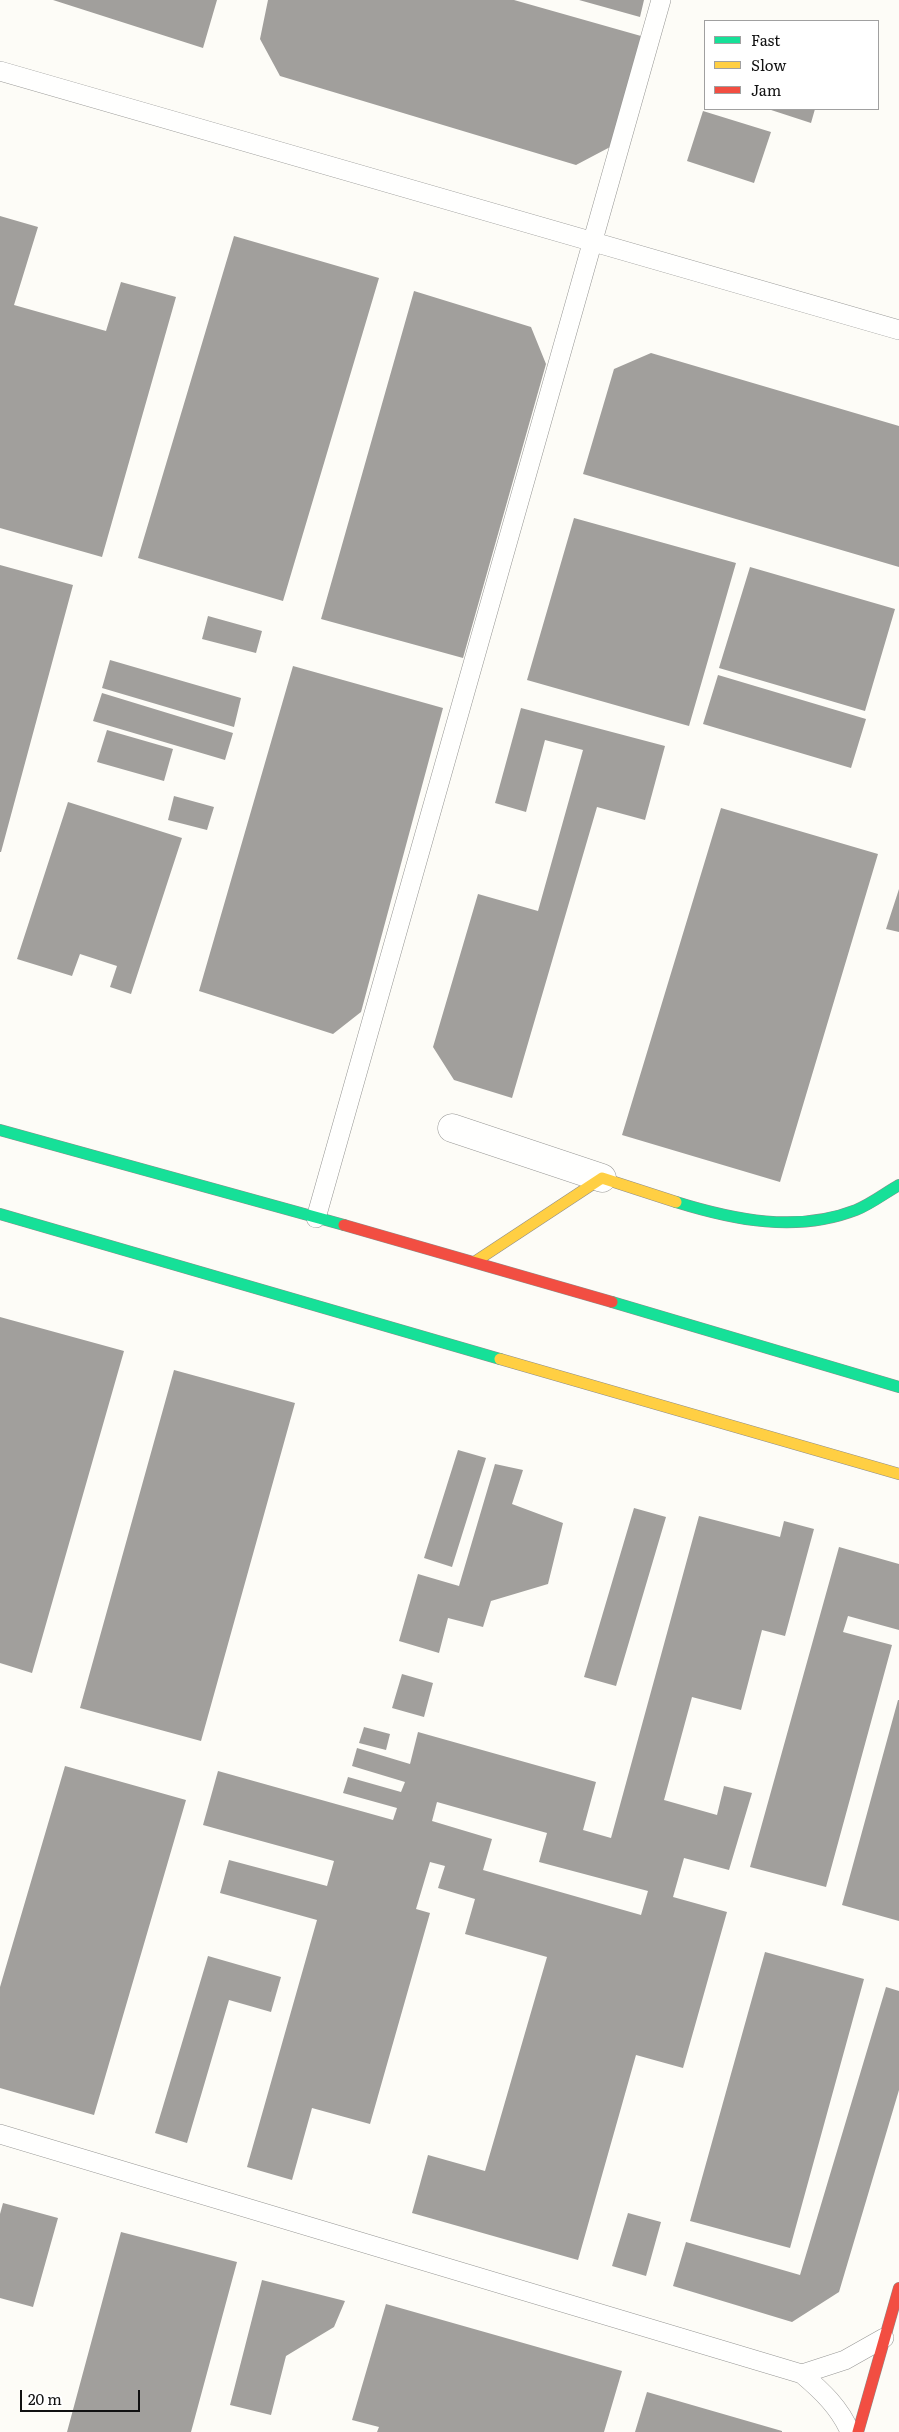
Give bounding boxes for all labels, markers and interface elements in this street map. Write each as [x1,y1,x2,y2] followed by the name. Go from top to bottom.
[704,20,879,110] legend
[751,28,780,51] text: Fast
[751,53,786,76] text: Slow
[751,78,781,101] text: Jam
[22,2380,142,2412] scale bar
[28,2387,62,2410] text: 20 m

